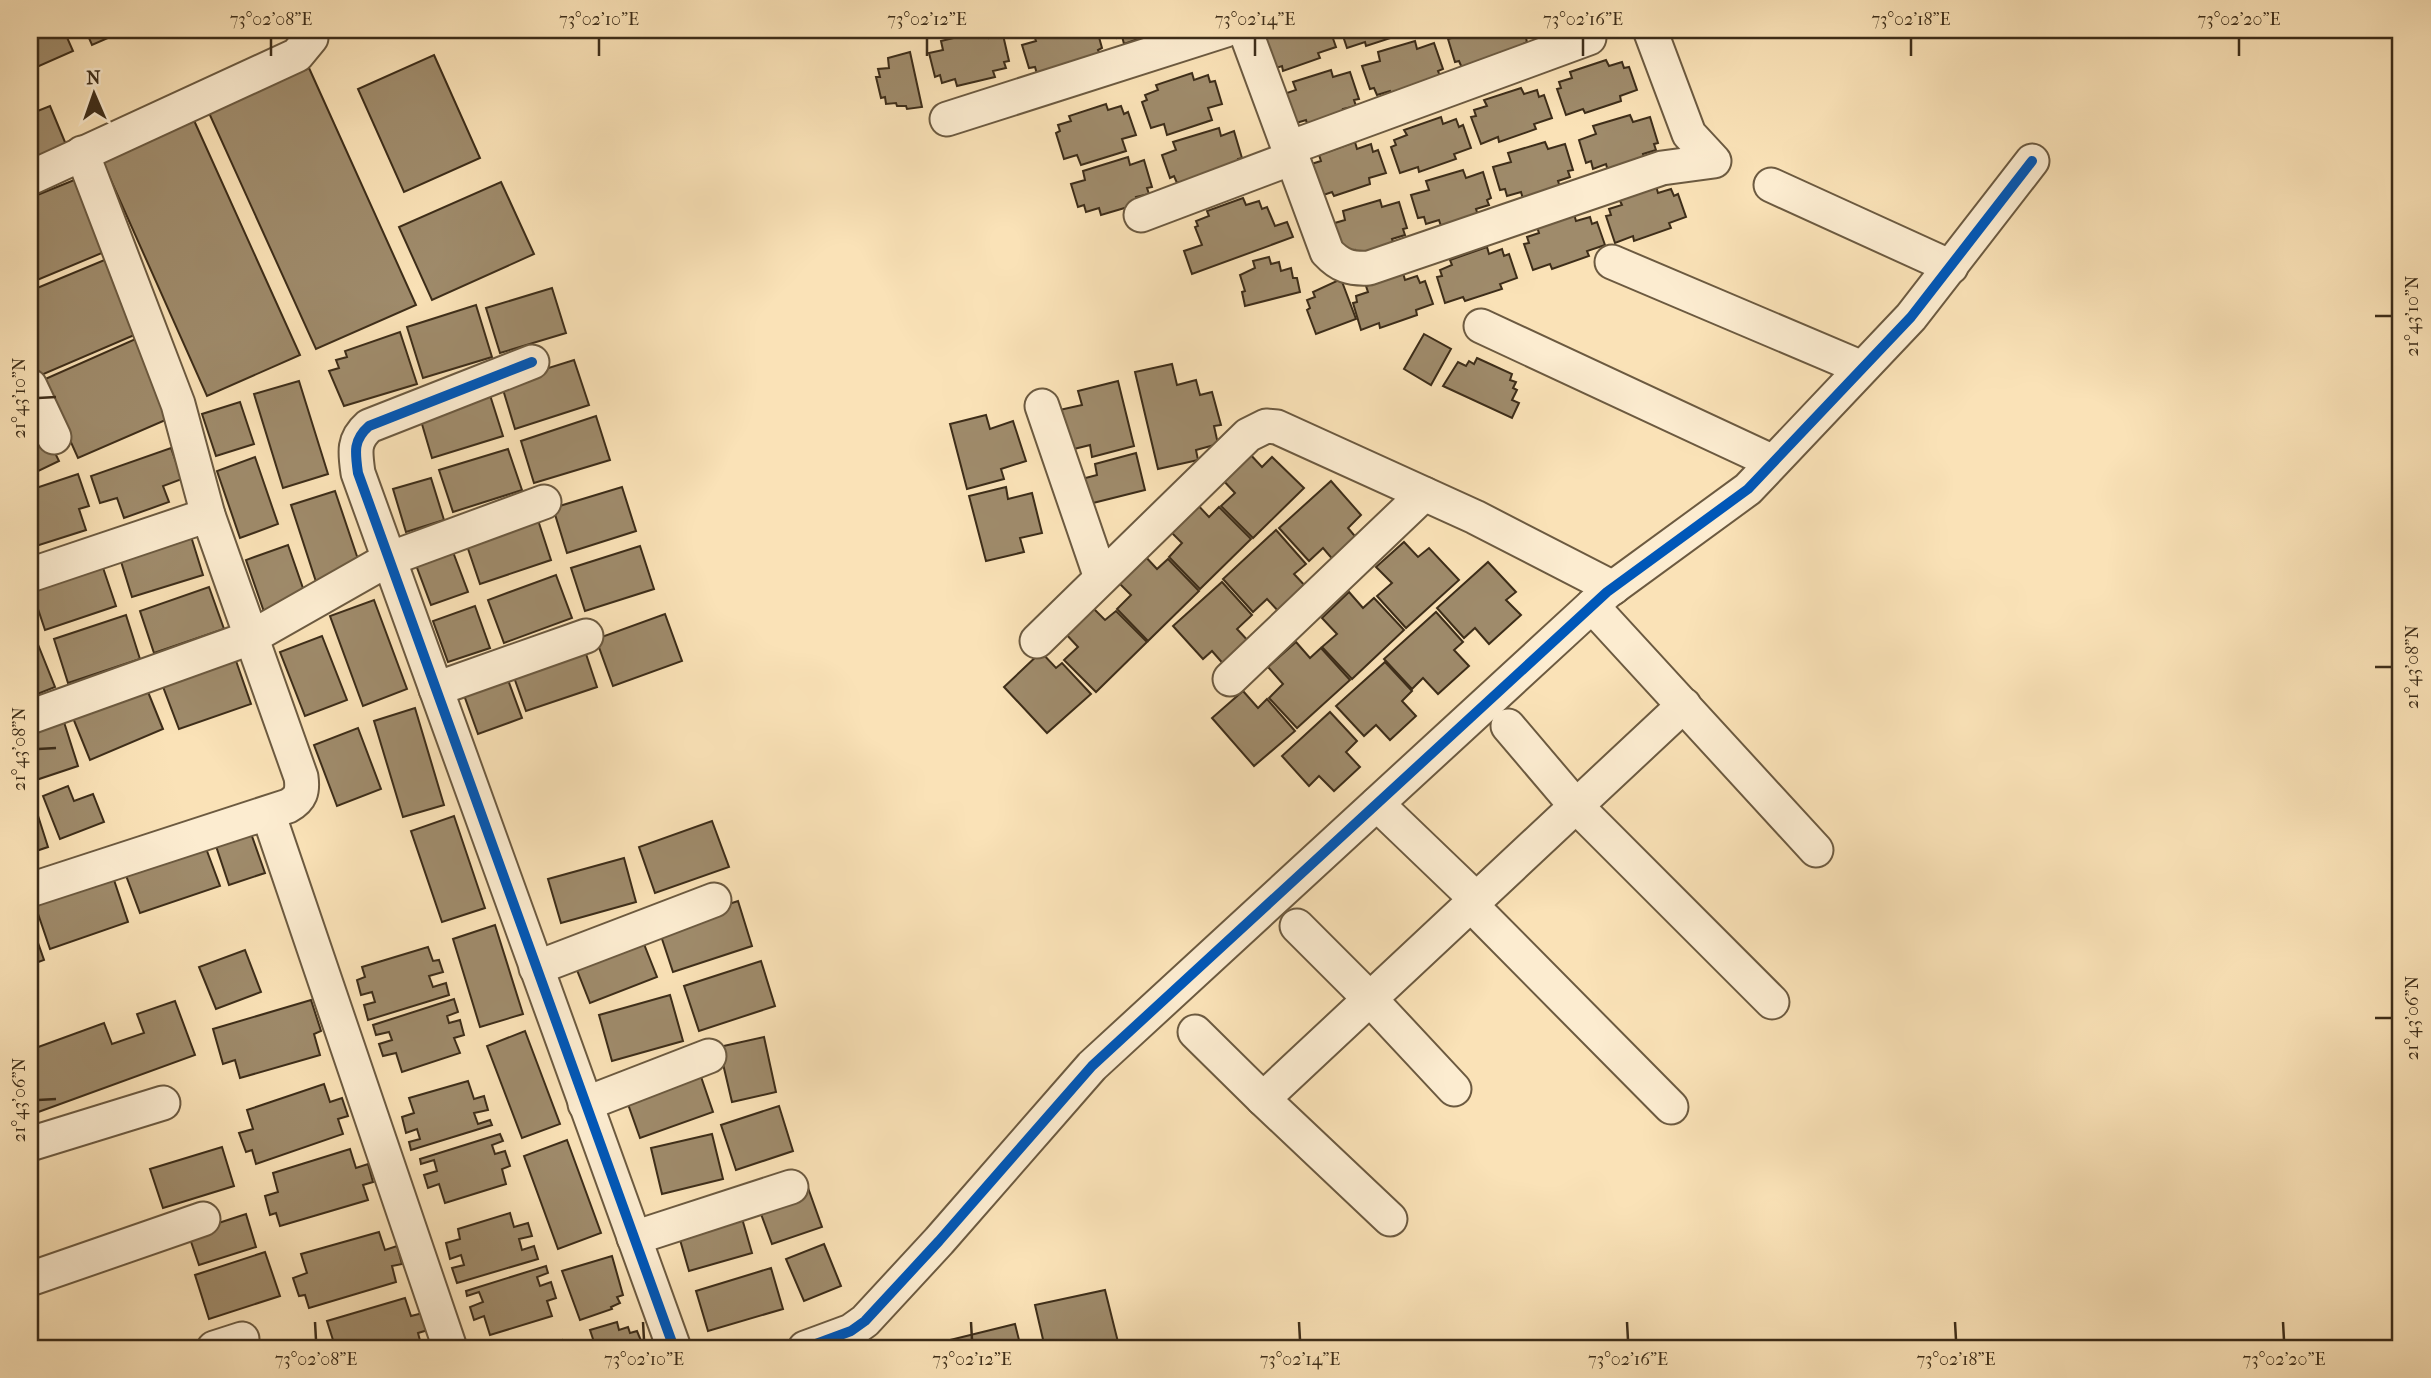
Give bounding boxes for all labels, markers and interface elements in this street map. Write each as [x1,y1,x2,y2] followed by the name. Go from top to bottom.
[230,9,312,30] text: 73°02'08"E
[559,9,639,30] text: 73°02'10"E
[887,9,967,30] text: 73°02'12"E
[1215,9,1295,30] text: 73°02'14"E
[1543,9,1623,30] text: 73°02'16"E
[1871,9,1951,30] text: 73°02'18"E
[2198,9,2280,30] text: 73°02'20"E
[60,60,130,130] north arrow
[86,67,102,89] text: N
[2402,275,2423,357] text: 21°43'10"N
[9,357,30,439] text: 21°43'10"N
[2402,625,2423,709] text: 21°43'08"N
[9,707,30,791] text: 21°43'08"N
[2402,975,2423,1060] text: 21°43'06"N
[9,1057,30,1142] text: 21°43'06"N
[275,1349,357,1370] text: 73°02'08"E
[604,1349,684,1370] text: 73°02'10"E
[932,1349,1012,1370] text: 73°02'12"E
[1260,1349,1340,1370] text: 73°02'14"E
[1588,1349,1668,1370] text: 73°02'16"E
[1916,1349,1996,1370] text: 73°02'18"E
[2243,1349,2325,1370] text: 73°02'20"E

